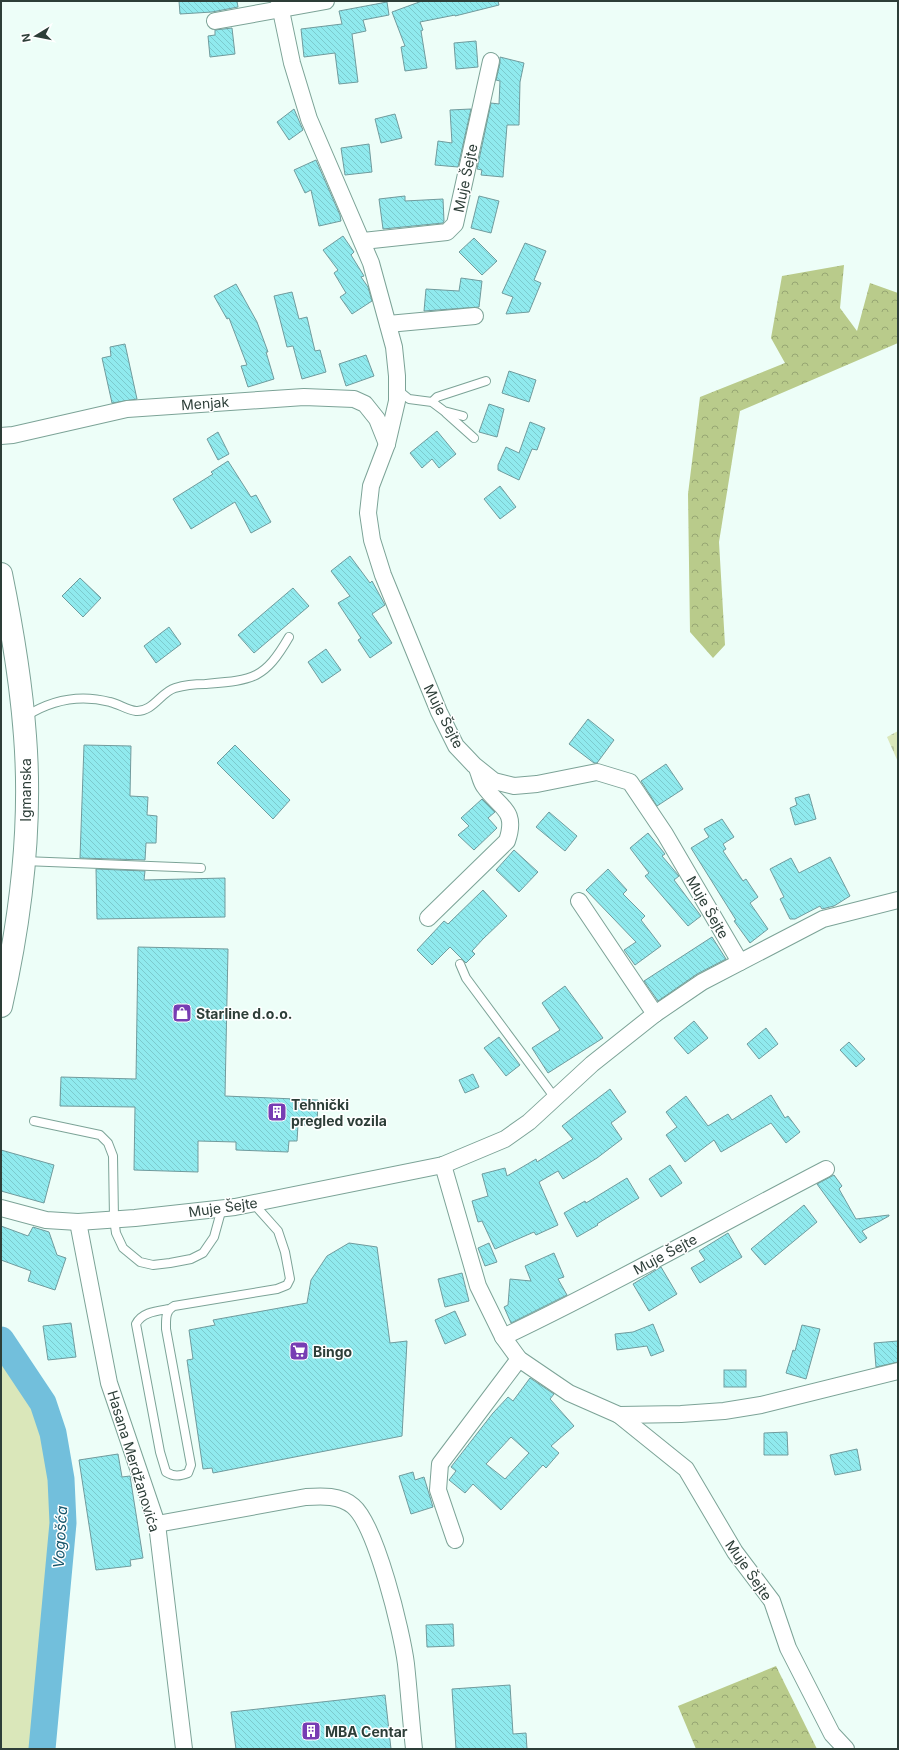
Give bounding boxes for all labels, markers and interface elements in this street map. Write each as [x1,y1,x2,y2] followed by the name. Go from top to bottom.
[16,16,56,56] north arrow
[19,32,34,43] text: N
[449,142,481,214] street label: Muje Šejte
[180,393,230,413] street label: Menjak
[421,681,467,751] street label: Muje Šejte
[17,758,34,822] street label: Igmanska
[683,873,733,941] street label: Muje Šejte
[171,1002,193,1024] shop icon: Starline d.o.o.
[196,1005,292,1022] place label: Starline d.o.o.
[291,1096,387,1129] place label: Tehnički pregled vozila
[266,1101,288,1123] building icon: Tehnički pregled vozila
[187,1194,259,1220] street label: Muje Šejte
[630,1230,700,1278] street label: Muje Šejte
[288,1340,310,1362] supermarket icon: Bingo
[313,1343,353,1360] place label: Bingo
[104,1388,164,1534] street label: Hasana Merdžanovića
[49,1505,71,1569] water label: Vogošća
[722,1537,776,1603] street label: Muje Šejte
[300,1720,322,1742] building icon: MBA Centar
[325,1723,408,1740] place label: MBA Centar

